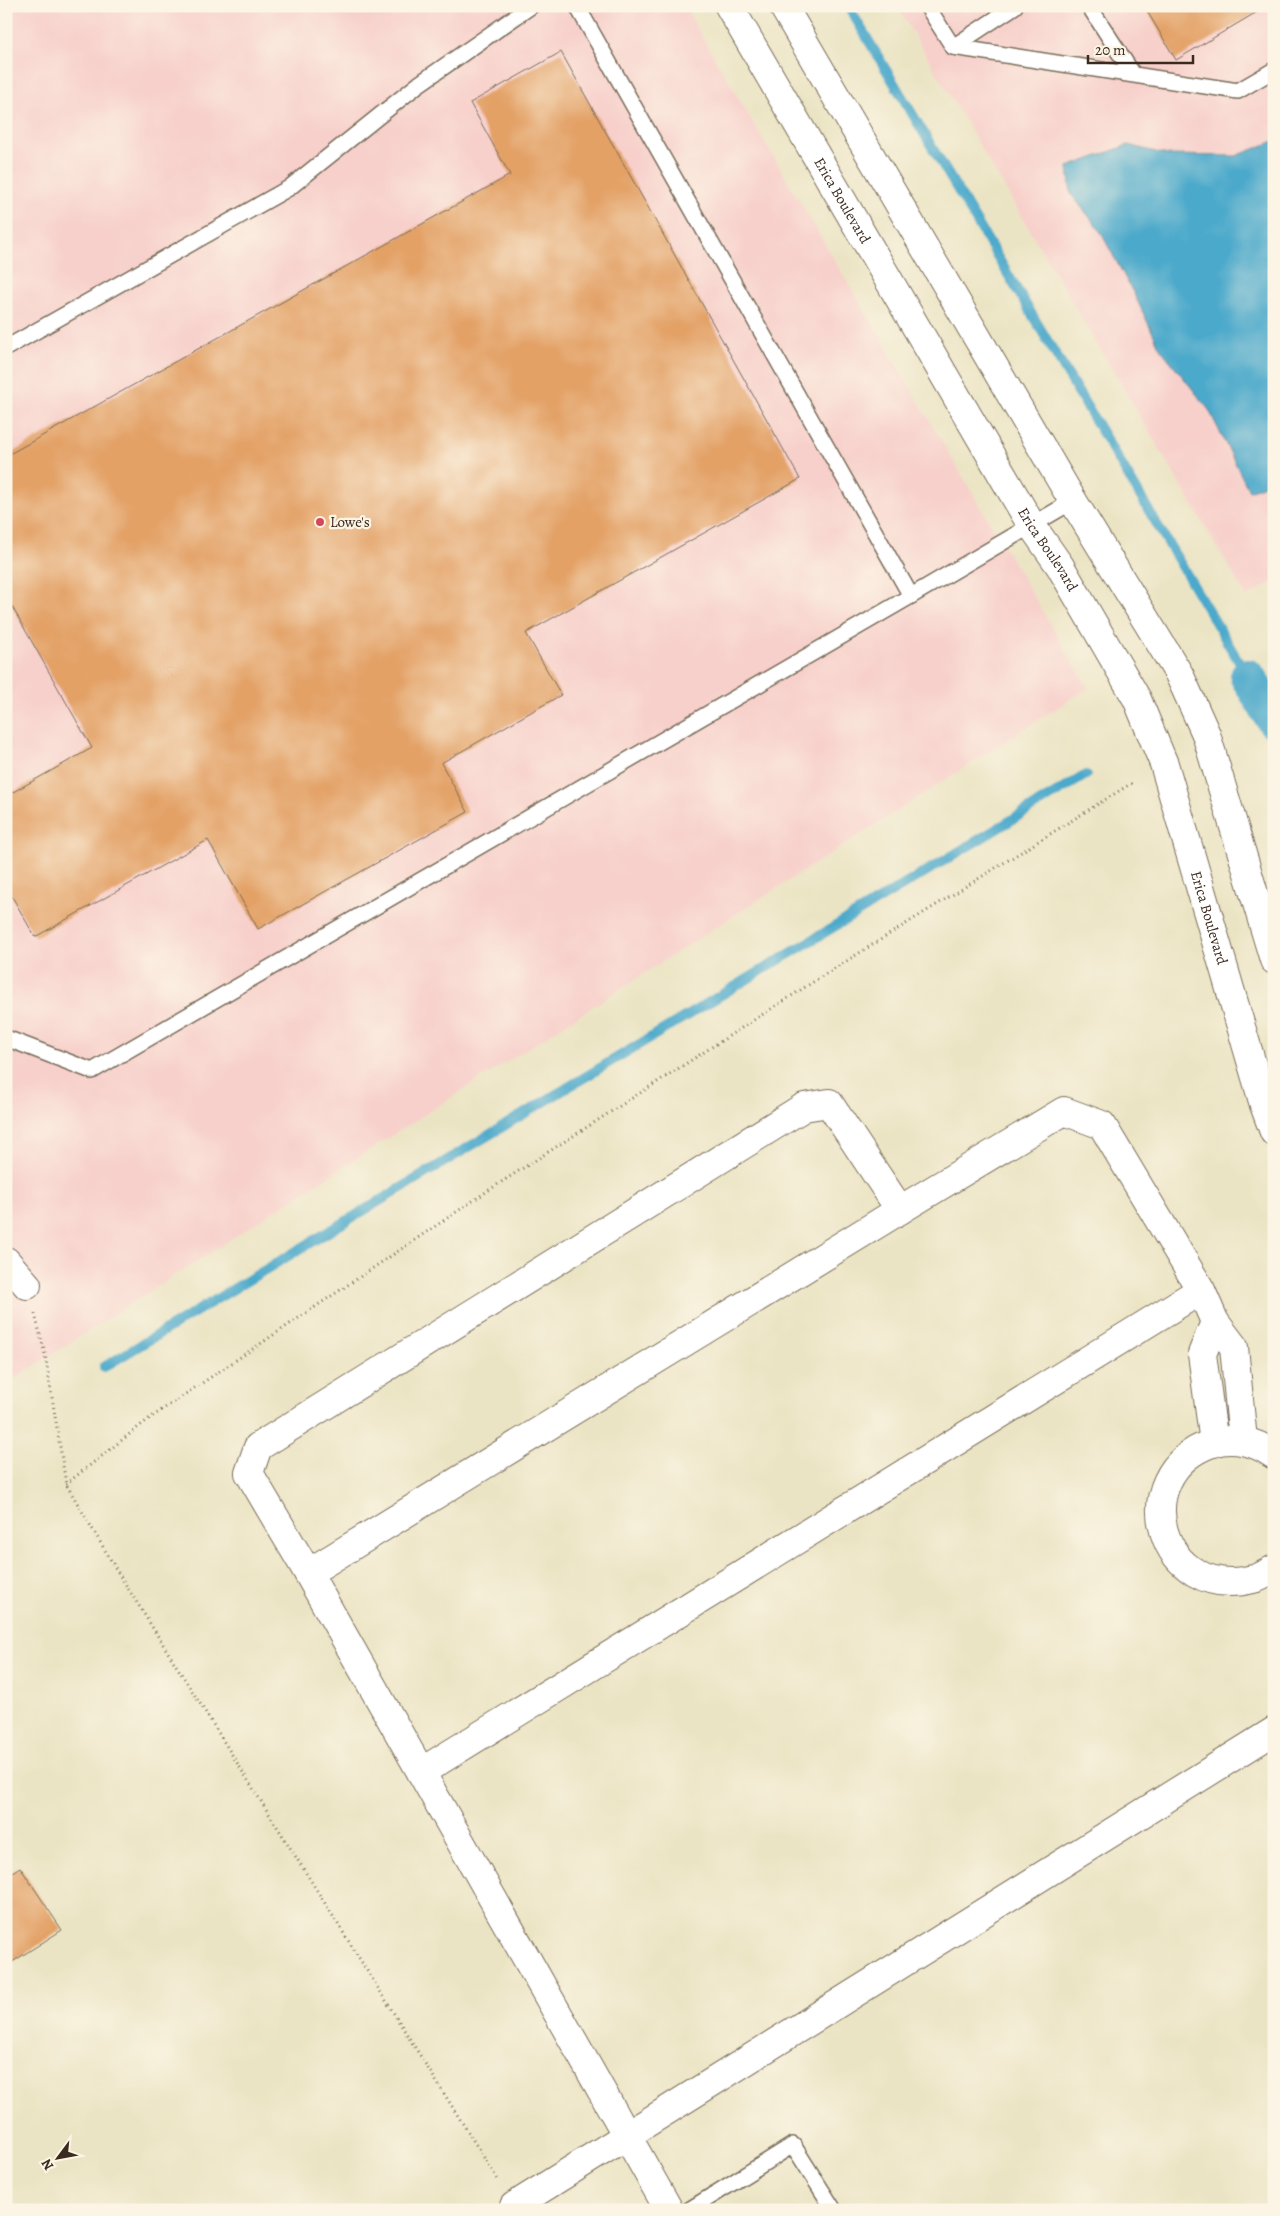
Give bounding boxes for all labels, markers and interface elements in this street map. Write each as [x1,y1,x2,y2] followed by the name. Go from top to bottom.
[1088,32,1192,64] scale bar
[1095,40,1126,60] text: 20 m
[809,154,876,248] street label: Erica Boulevard
[1013,504,1083,596] street label: Erica Boulevard
[330,512,370,532] place label: Lowe's
[314,516,326,528] marker: Lowe's
[1186,869,1233,968] street label: Erica Boulevard
[32,2134,82,2184] north arrow
[37,2155,58,2174] text: N

